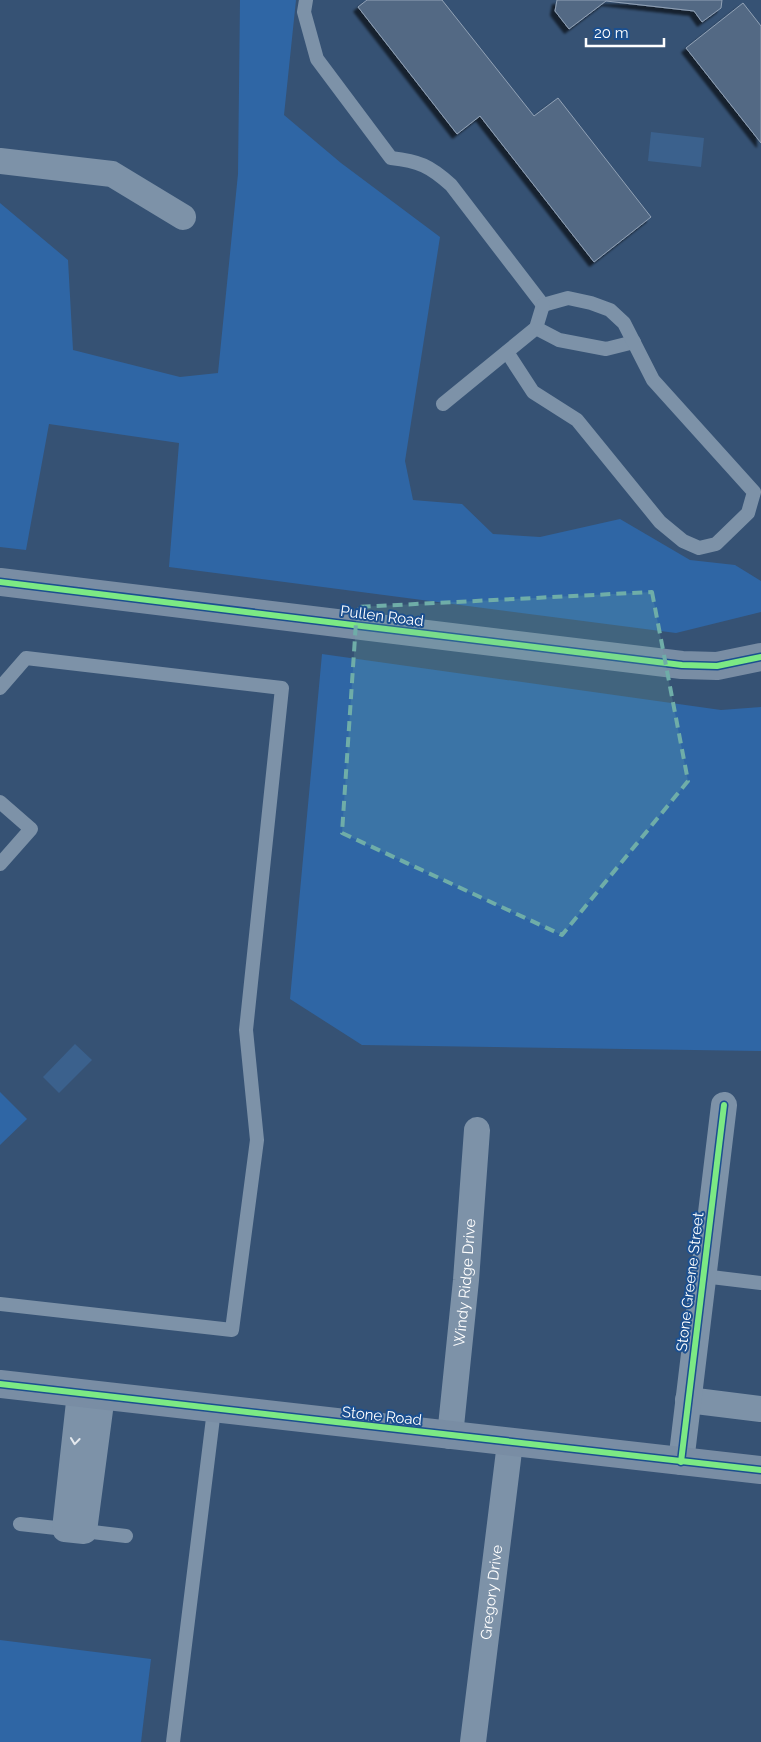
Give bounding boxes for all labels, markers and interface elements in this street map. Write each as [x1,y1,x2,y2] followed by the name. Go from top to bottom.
[586,15,664,47] scale bar
[594,24,629,42] text: 20 m
[339,602,425,630] street label: Pullen Road
[673,1211,707,1353] street label: Stone Greene Street
[450,1218,479,1348] street label: Windy Ridge Drive
[341,1403,423,1429] street label: Stone Road
[70,1438,81,1446] one-way arrow
[477,1543,506,1641] street label: Gregory Drive

